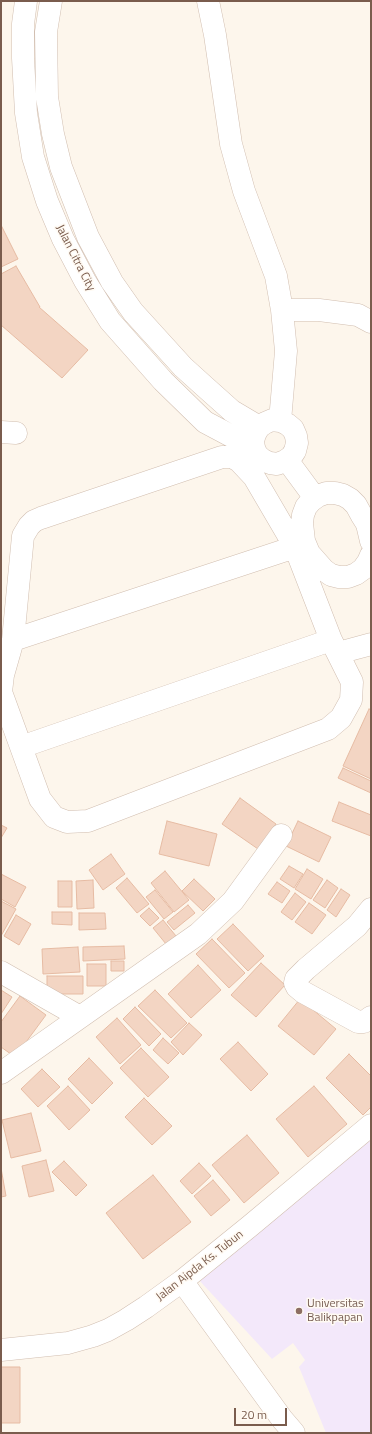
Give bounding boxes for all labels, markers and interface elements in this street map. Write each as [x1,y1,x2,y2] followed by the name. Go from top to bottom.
[52,222,98,294] street label: Jalan Citra City
[153,1227,247,1305] street label: Jalan Aipda Ks. Tubun
[307,1297,364,1325] place label: Universitas Balikpapan
[294,1306,304,1316] marker: Universitas Balikpapan
[236,1400,289,1426] scale bar
[241,1405,267,1424] text: 20 m

